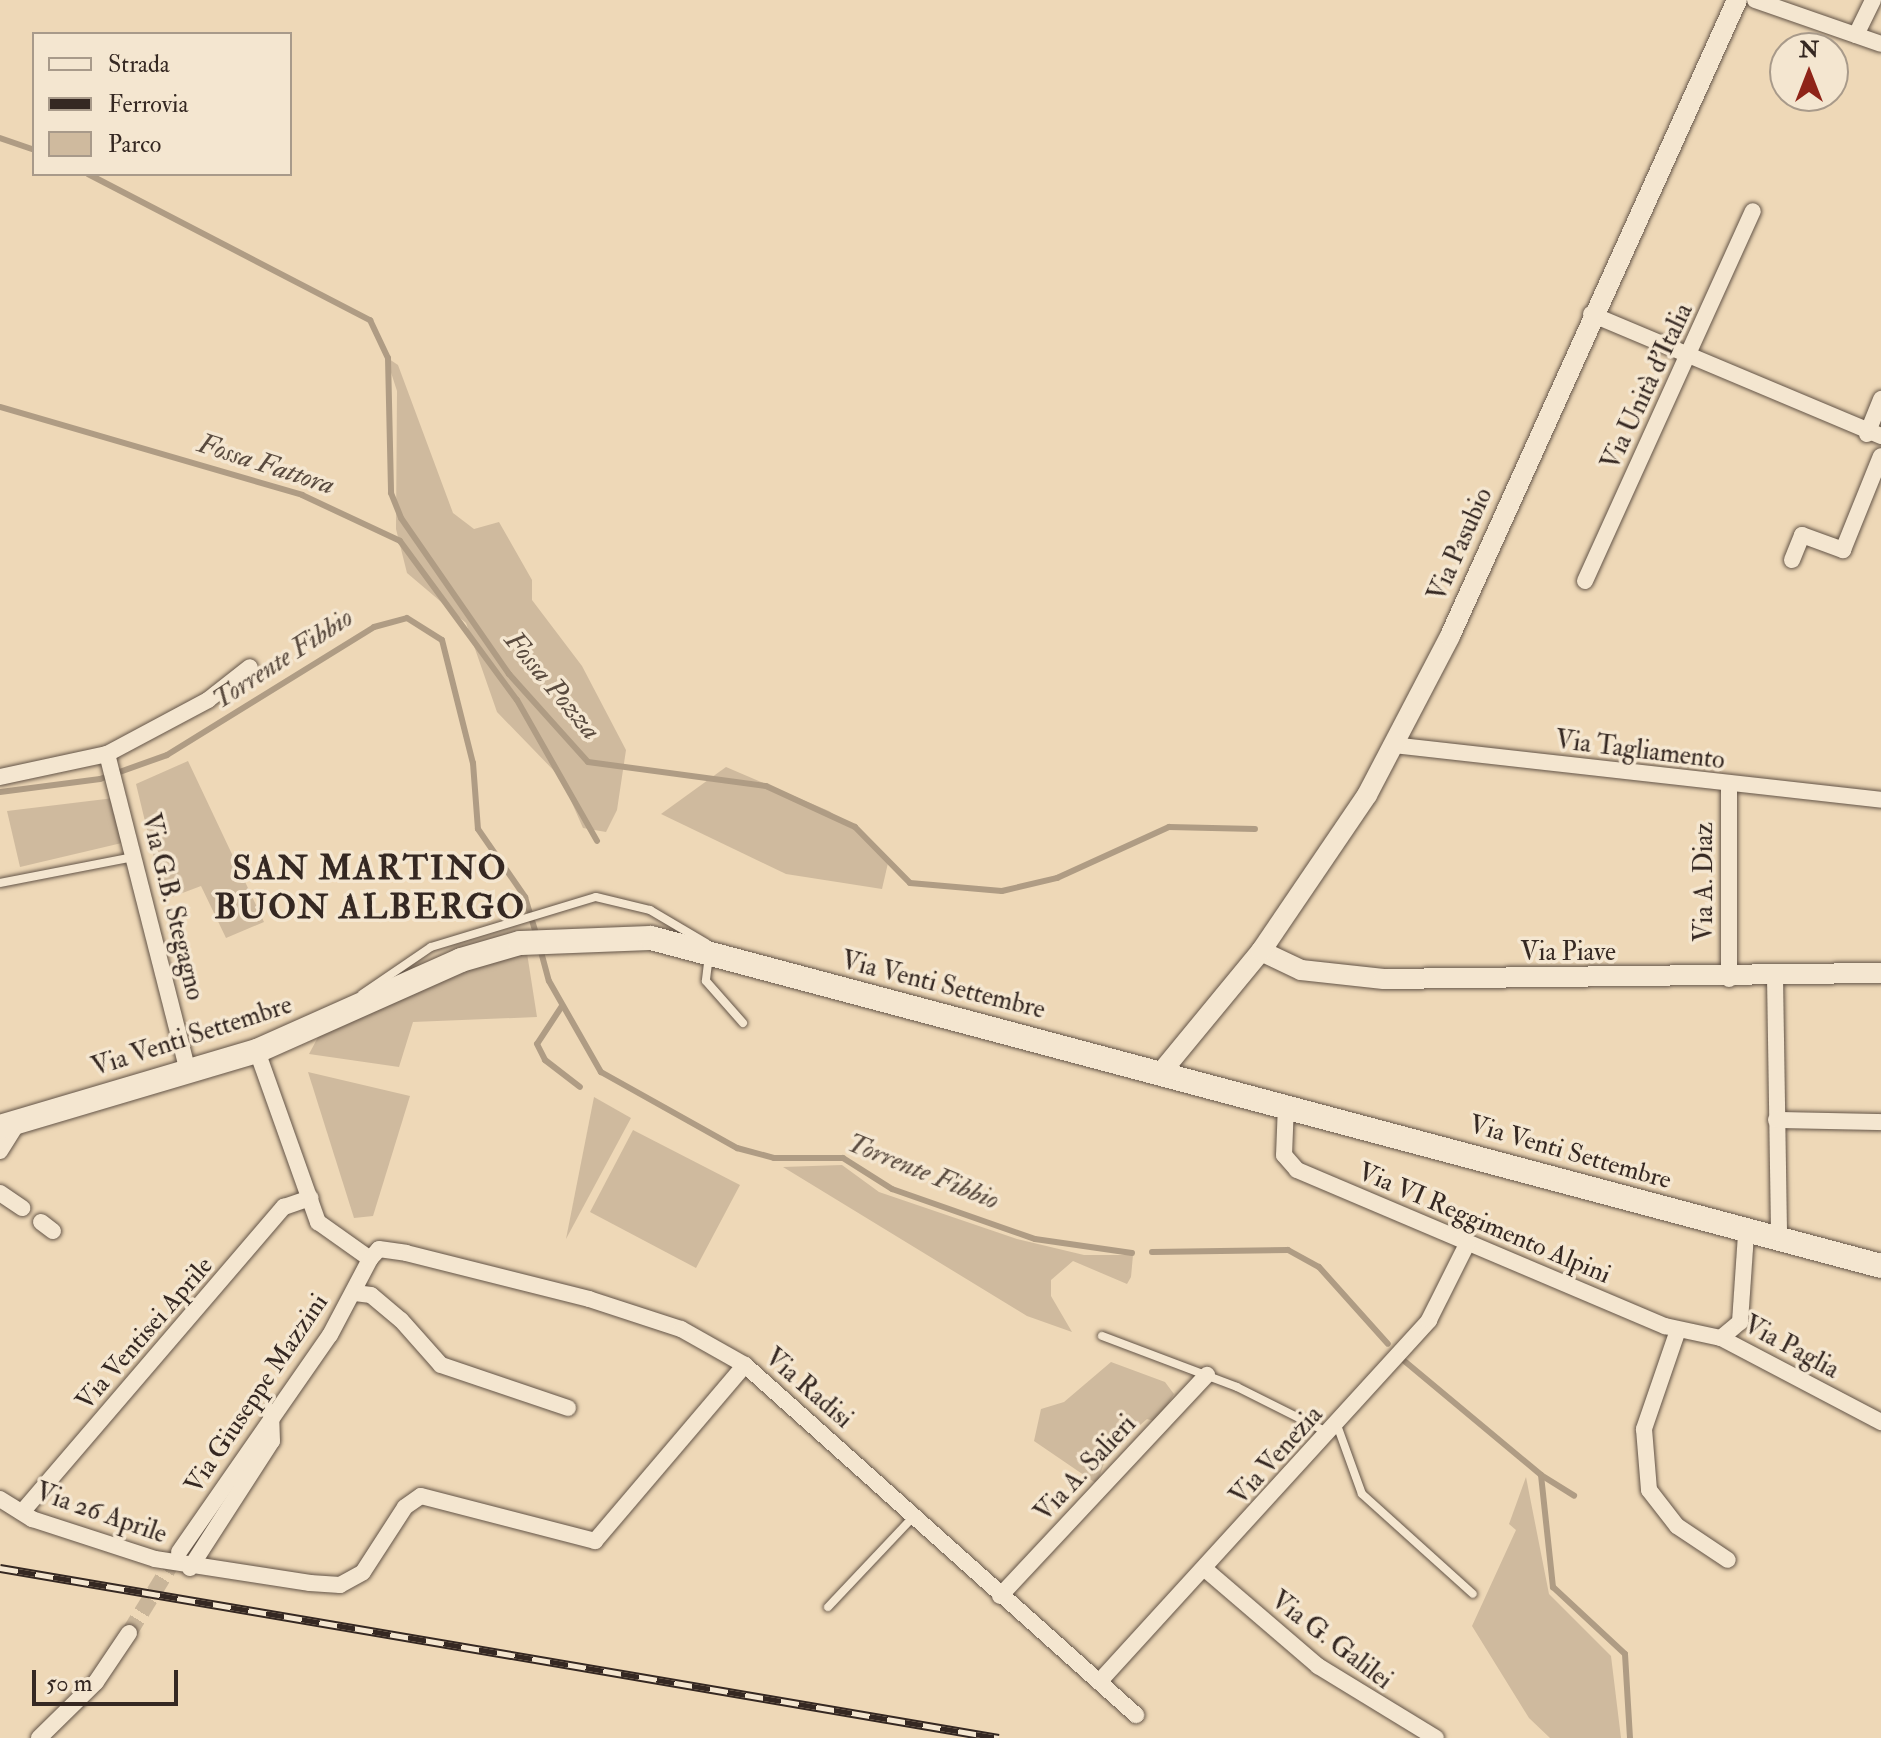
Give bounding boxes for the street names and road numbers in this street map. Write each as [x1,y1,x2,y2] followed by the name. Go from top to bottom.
[1596,299,1700,475] street label: Via Unità d'Italia
[1422,483,1500,607] street label: Via Pasubio
[1553,725,1727,777] street label: Via Tagliamento
[134,810,210,1004] street label: Via G.B. Stegagno
[1689,822,1721,942] street label: Via A. Diaz
[1520,937,1616,969] street label: Via Piave
[838,946,1048,1026] street label: Via Venti Settembre
[88,990,296,1084] street label: Via Venti Settembre
[1465,1109,1675,1197] street label: Via Venti Settembre
[1353,1157,1615,1291] street label: Via VI Reggimento Alpini
[70,1251,220,1417] street label: Via Ventisei Aprile
[179,1288,335,1500] street label: Via Giuseppe Mazzini
[1738,1310,1844,1386] street label: Via Paglia
[758,1342,858,1436] street label: Via Radisi
[1224,1400,1330,1512] street label: Via Venezia
[1029,1409,1143,1529] street label: Via A. Salieri
[31,1477,171,1551] street label: Via 26 Aprile
[1264,1585,1398,1697] street label: Via G. Galilei

